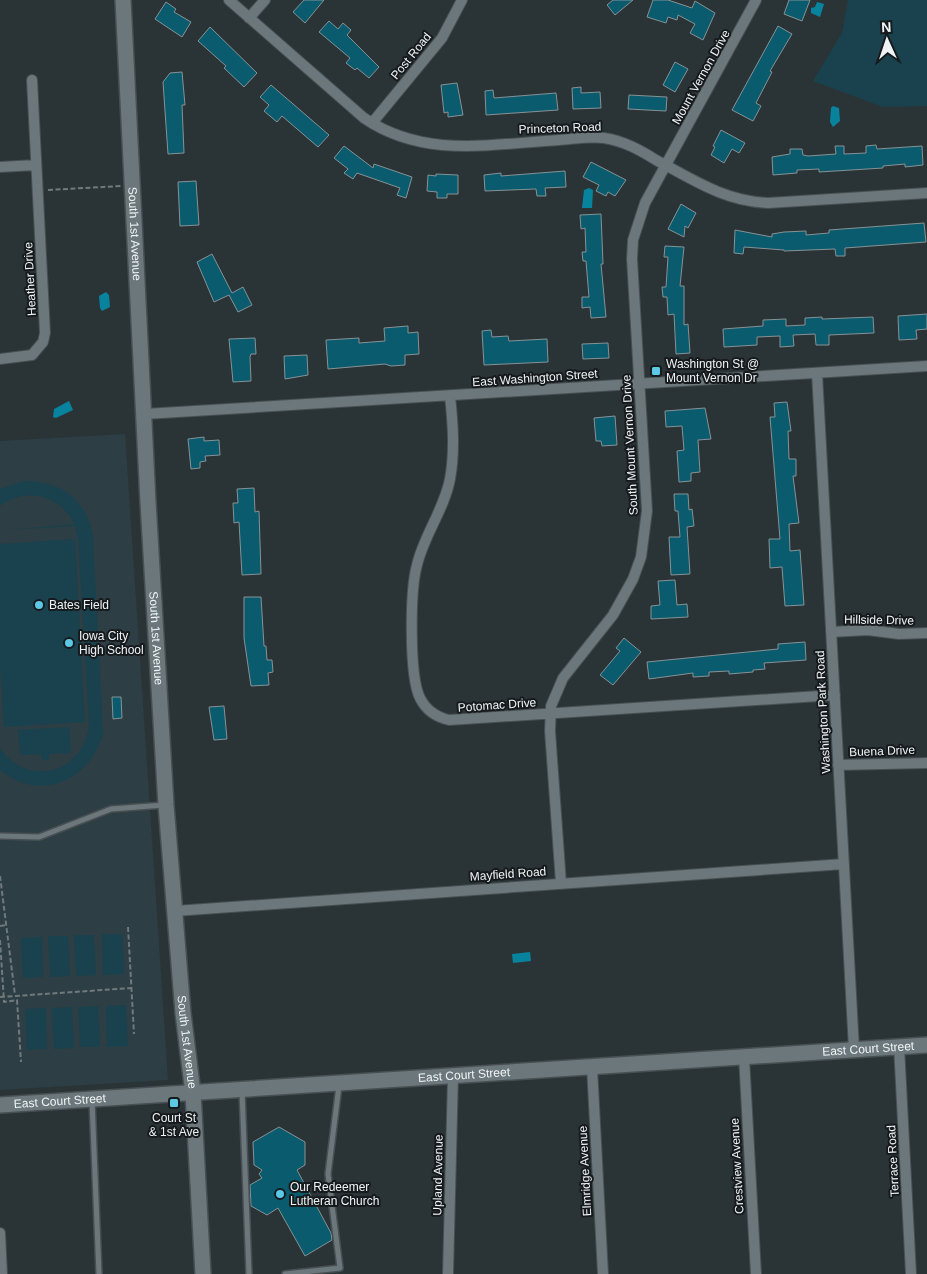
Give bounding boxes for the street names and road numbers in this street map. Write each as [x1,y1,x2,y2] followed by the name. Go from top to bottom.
[669,27,733,127] street label: Mount Vernon Drive
[388,30,434,82] street label: Post Road
[518,120,602,136] street label: Princeton Road
[125,186,144,281] street label: South 1st Avenue
[21,241,39,316] street label: Heather Drive
[472,367,599,389] street label: East Washington Street
[619,374,641,516] street label: South Mount Vernon Drive
[146,591,166,686] street label: South 1st Avenue
[844,612,914,628] street label: Hillside Drive
[813,650,833,774] street label: Washington Park Road
[457,695,537,715] street label: Potomac Drive
[849,743,916,759] street label: Buena Drive
[469,864,547,884] street label: Mayfield Road
[175,995,199,1090] street label: South 1st Avenue
[822,1039,915,1059] street label: East Court Street
[418,1065,511,1085] street label: East Court Street
[13,1091,107,1111] street label: East Court Street
[727,1117,746,1214] street label: Crestview Avenue
[576,1125,594,1217] street label: Elmridge Avenue
[884,1125,902,1197] street label: Terrace Road
[430,1134,446,1216] street label: Upland Avenue

